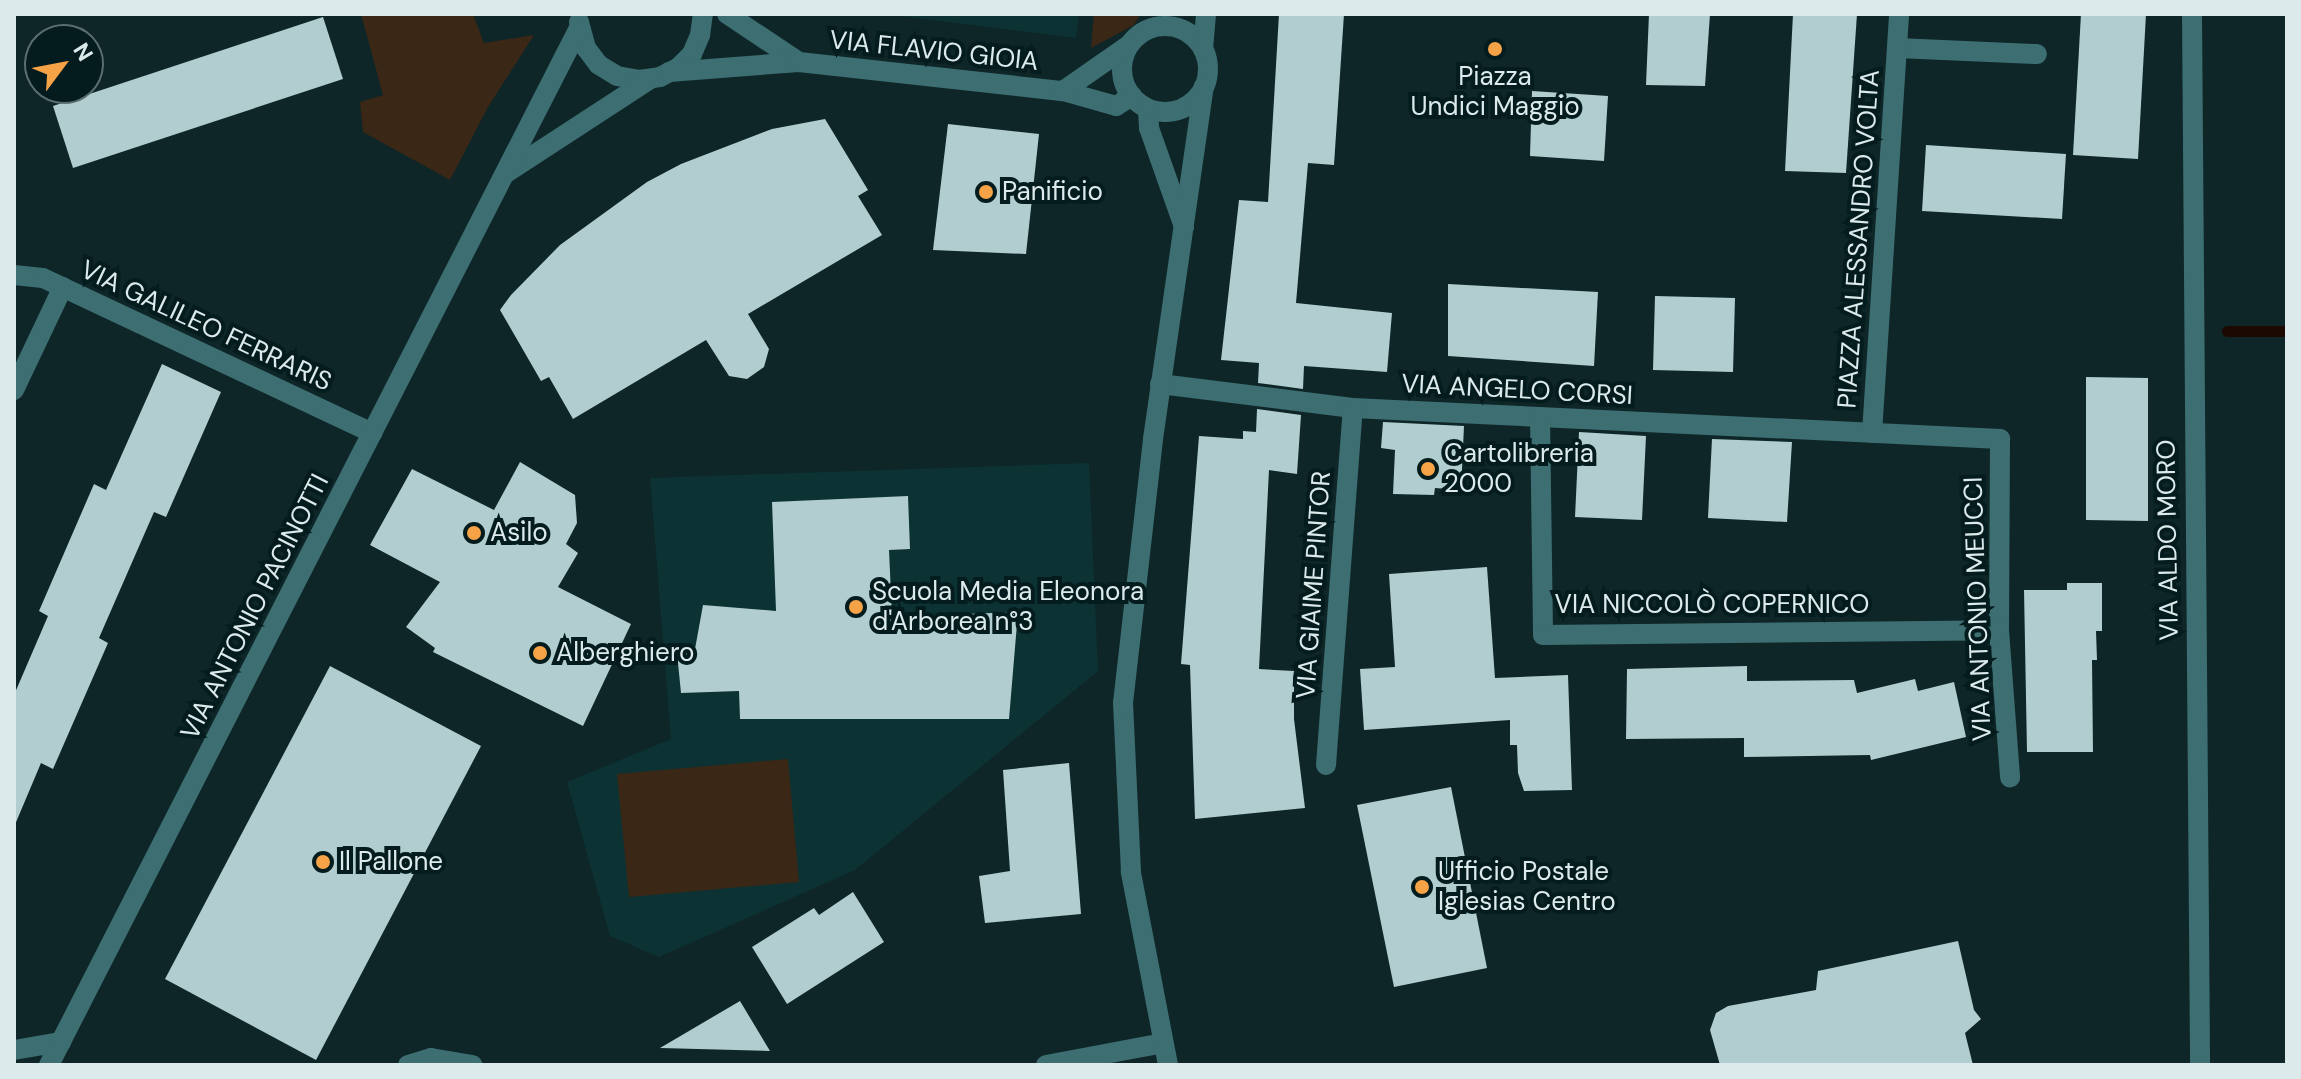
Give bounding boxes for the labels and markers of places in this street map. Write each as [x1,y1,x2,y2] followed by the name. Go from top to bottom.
[1486,40,1504,58] marker: Piazza Undici Maggio
[1410,61,1580,122] place label: Piazza Undici Maggio
[1002,176,1103,208] place label: Panificio
[977,183,995,201] marker: Panificio
[1444,438,1594,500] place label: Cartolibreria 2000
[1419,460,1437,478] marker: Cartolibreria 2000
[490,517,548,549] place label: Asilo
[465,524,483,542] marker: Asilo
[872,576,1144,638] place label: Scuola Media Eleonora d'Arborea n°3
[847,598,865,616] marker: Scuola Media Eleonora d'Arborea n°3
[556,637,694,669] place label: Alberghiero
[531,644,549,662] marker: Alberghiero
[339,846,443,878] place label: Il Pallone
[314,853,332,871] marker: Il Pallone
[1438,856,1616,918] place label: Ufficio Postale Iglesias Centro
[1413,878,1431,896] marker: Ufficio Postale Iglesias Centro

